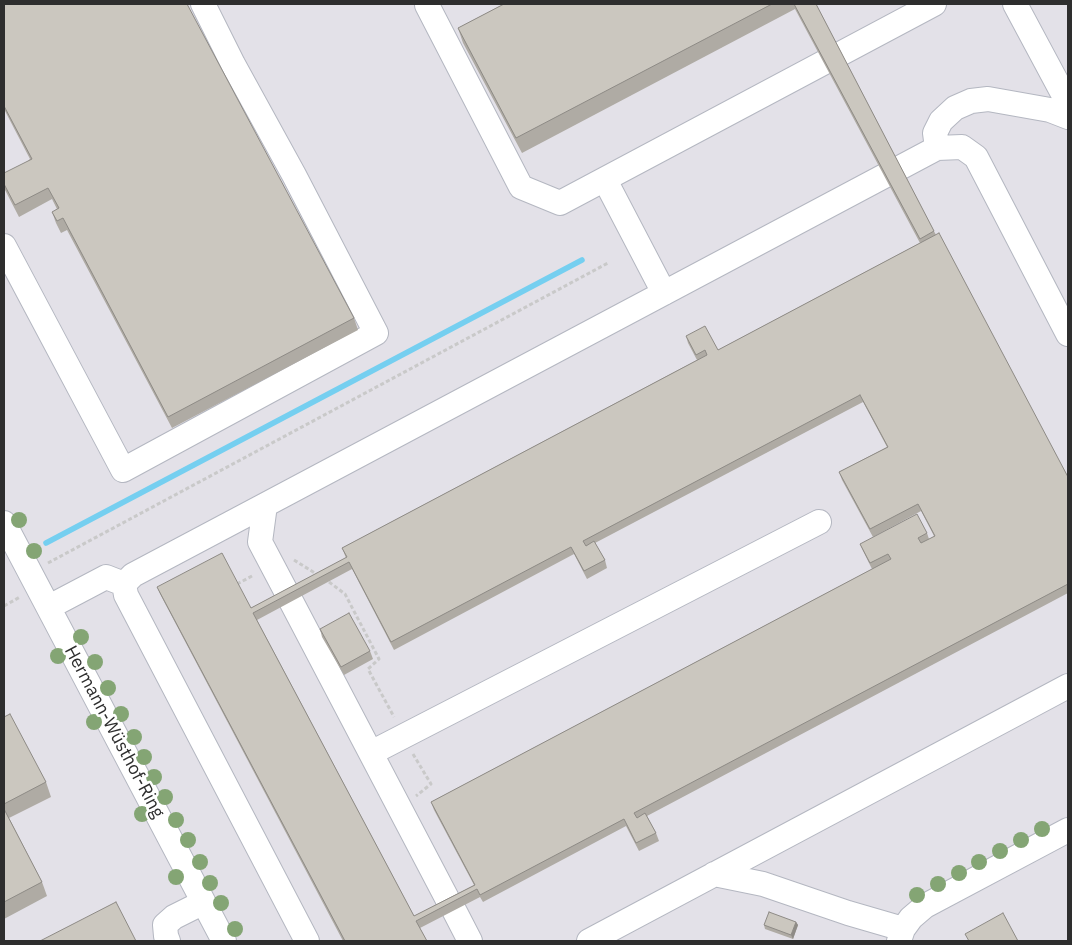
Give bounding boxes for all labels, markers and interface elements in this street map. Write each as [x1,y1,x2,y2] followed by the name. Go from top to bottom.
[59,642,169,822] street label: Hermann-Wüsthof-Ring

